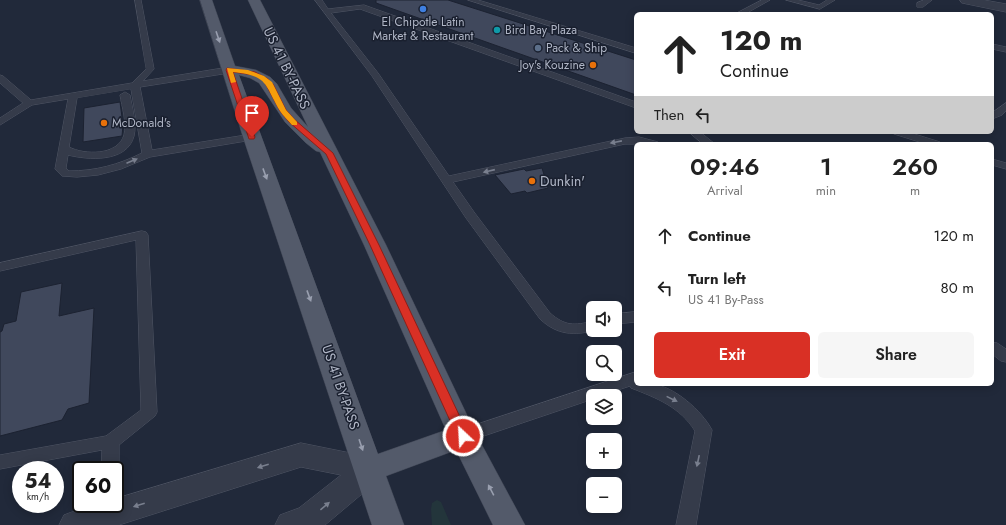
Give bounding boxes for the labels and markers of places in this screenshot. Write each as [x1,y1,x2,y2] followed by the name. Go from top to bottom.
[418,4,428,14] marker: El Chipotle Latin Market & Restaurant
[373,13,474,45] place label: El Chipotle Latin Market & Restaurant
[505,21,577,39] place label: Bird Bay Plaza
[492,25,502,35] marker: Bird Bay Plaza
[546,39,607,57] place label: Pack & Ship
[533,43,543,53] marker: Pack & Ship
[517,56,585,74] place label: Joy's Kouzine
[588,60,598,70] marker: Joy's Kouzine
[235,96,269,137] pin
[112,114,171,132] place label: McDonald's
[99,118,109,128] marker: McDonald's
[540,171,585,191] place label: Dunkin'
[527,176,537,186] marker: Dunkin'

